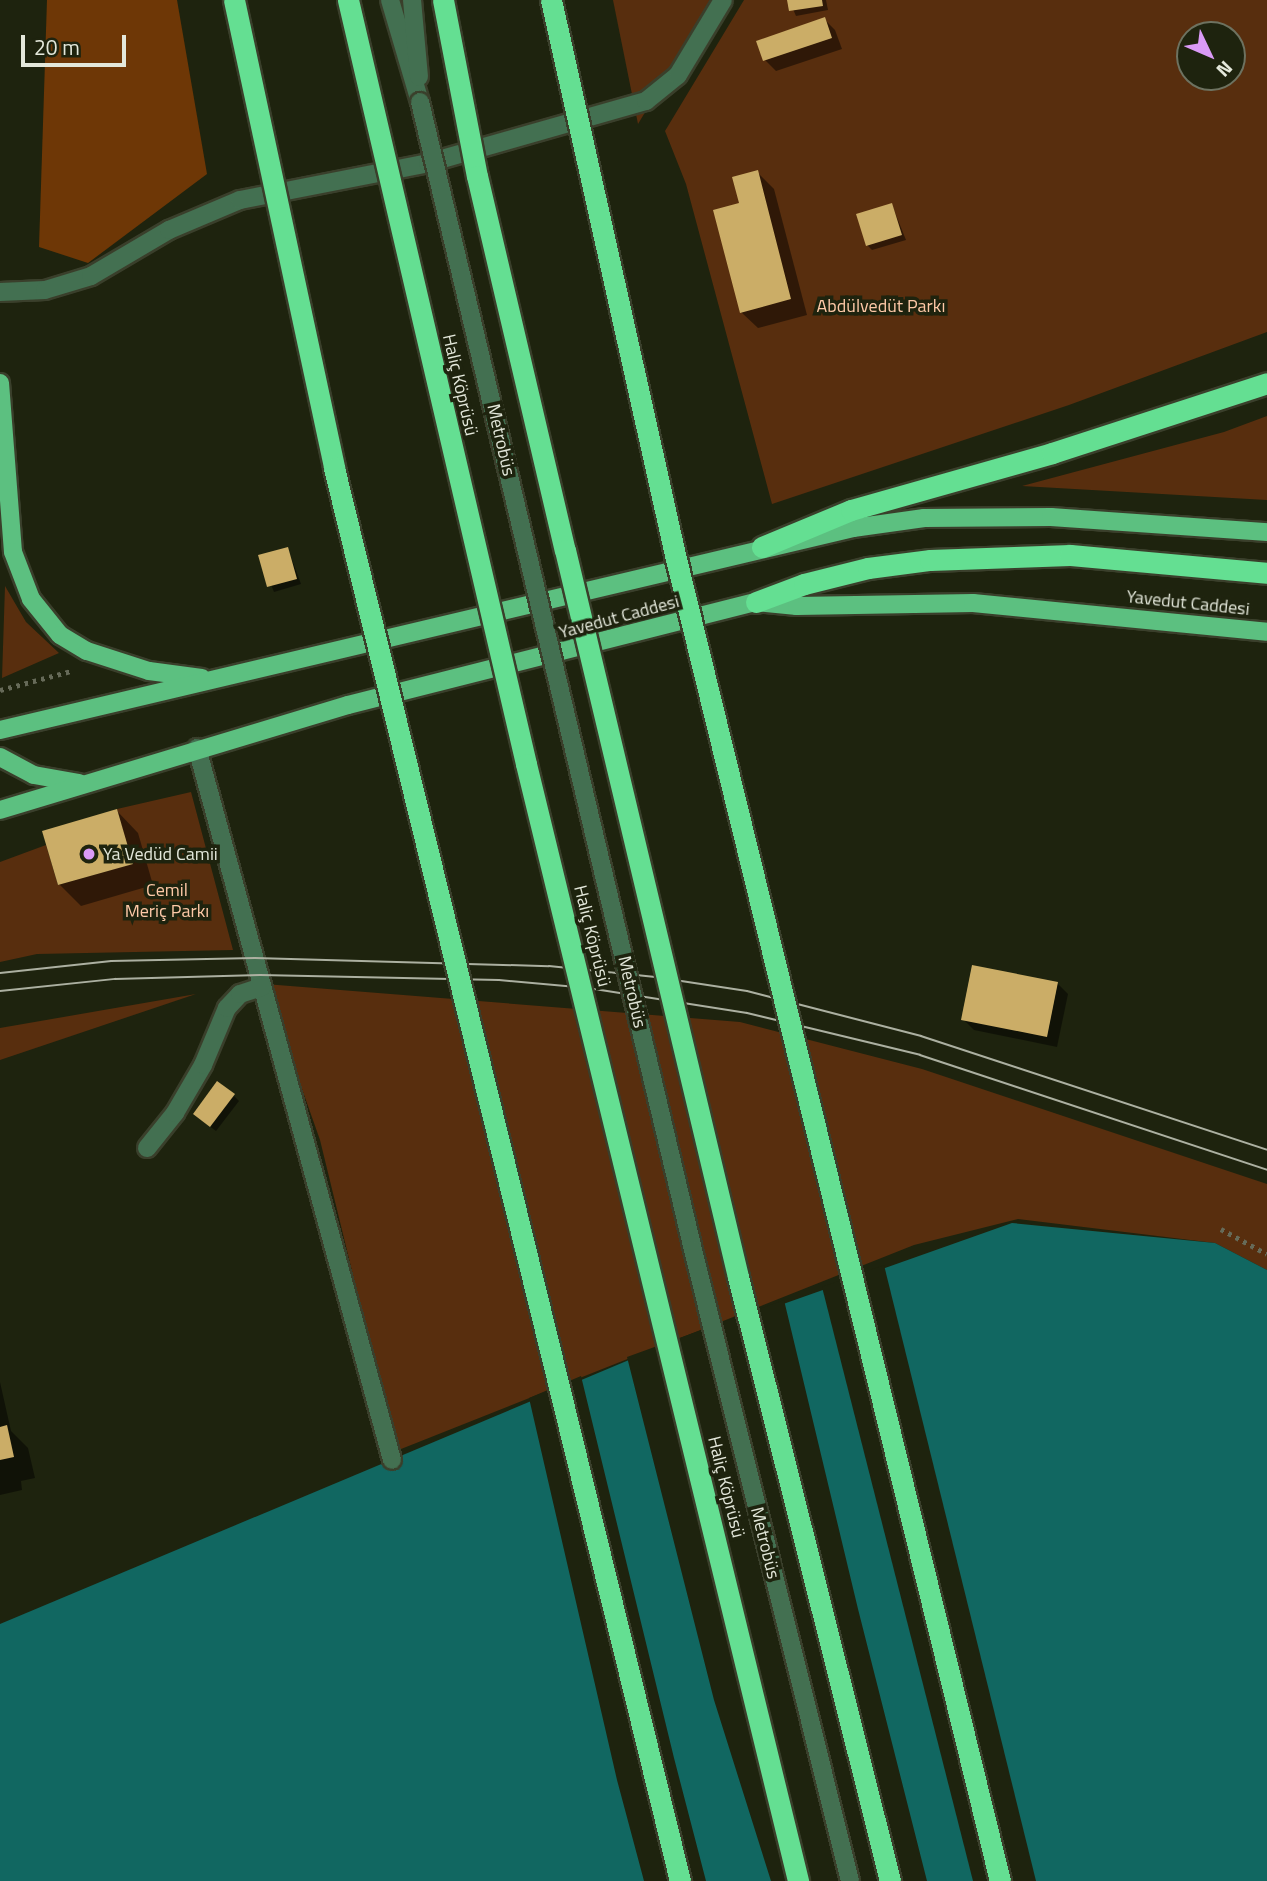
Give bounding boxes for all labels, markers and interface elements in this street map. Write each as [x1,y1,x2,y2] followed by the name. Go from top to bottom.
[24,21,130,65] scale bar
[1176,21,1246,91] north arrow
[34,31,80,63] text: 20 m
[1210,55,1240,84] text: N
[817,295,945,317] park label: Abdülvedüt Parkı
[438,332,482,438] street label: Haliç Köprüsü
[482,402,520,478] street label: Metrobüs
[1125,586,1251,620] street label: Yavedut Caddesi
[556,591,682,643] street label: Yavedut Caddesi
[103,843,218,865] place label: Ya Vedüd Camii
[81,846,97,862] marker: Ya Vedüd Camii
[125,880,209,922] park label: Cemil Meriç Parkı
[569,883,615,989] street label: Haliç Köprüsü
[613,954,651,1030] street label: Metrobüs
[703,1434,749,1540] street label: Haliç Köprüsü
[746,1505,784,1581] street label: Metrobüs

